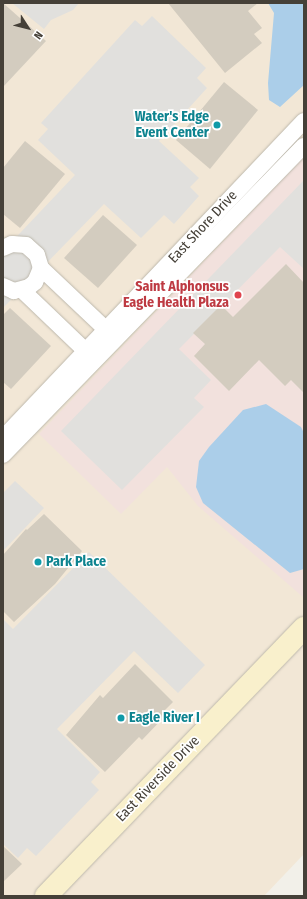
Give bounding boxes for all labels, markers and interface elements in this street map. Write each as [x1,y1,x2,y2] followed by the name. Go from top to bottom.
[8,8,48,48] north arrow
[31,29,45,42] text: N
[135,109,209,142] place label: Water's Edge Event Center
[212,120,222,130] marker: Water's Edge Event Center
[165,187,241,267] street label: East Shore Drive
[123,279,229,312] place label: Saint Alphonsus Eagle Health Plaza
[232,289,244,301] marker: Saint Alphonsus Eagle Health Plaza
[46,554,106,570] place label: Park Place
[33,557,43,567] marker: Park Place
[129,710,200,726] place label: Eagle River I
[116,713,126,723] marker: Eagle River I
[113,733,203,825] street label: East Riverside Drive

